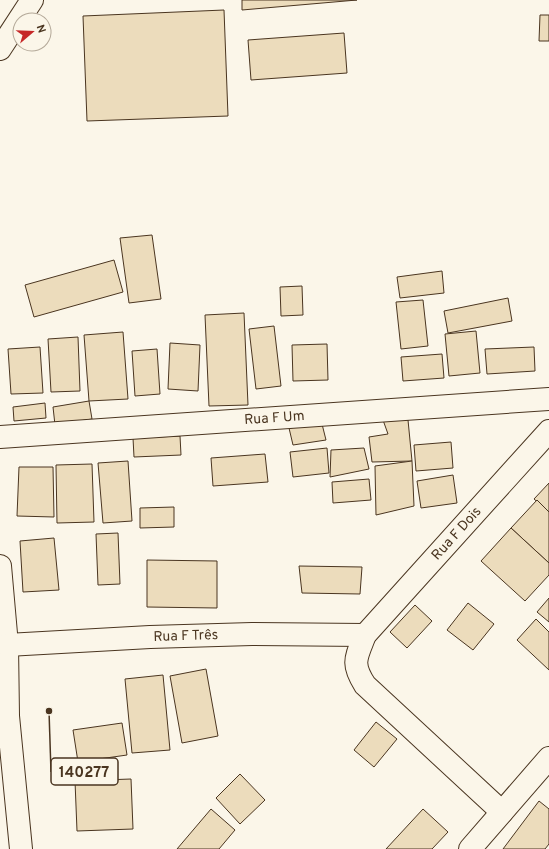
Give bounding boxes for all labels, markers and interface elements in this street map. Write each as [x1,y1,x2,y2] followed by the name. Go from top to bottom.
[12,12,52,52] north arrow
[33,23,48,35] text: N
[244,407,305,429] street label: Rua F Um
[428,503,485,564] street label: Rua F Dois
[153,626,218,645] street label: Rua F Três
[51,758,118,785] callout: 140277
[59,764,109,783] text: 140277

